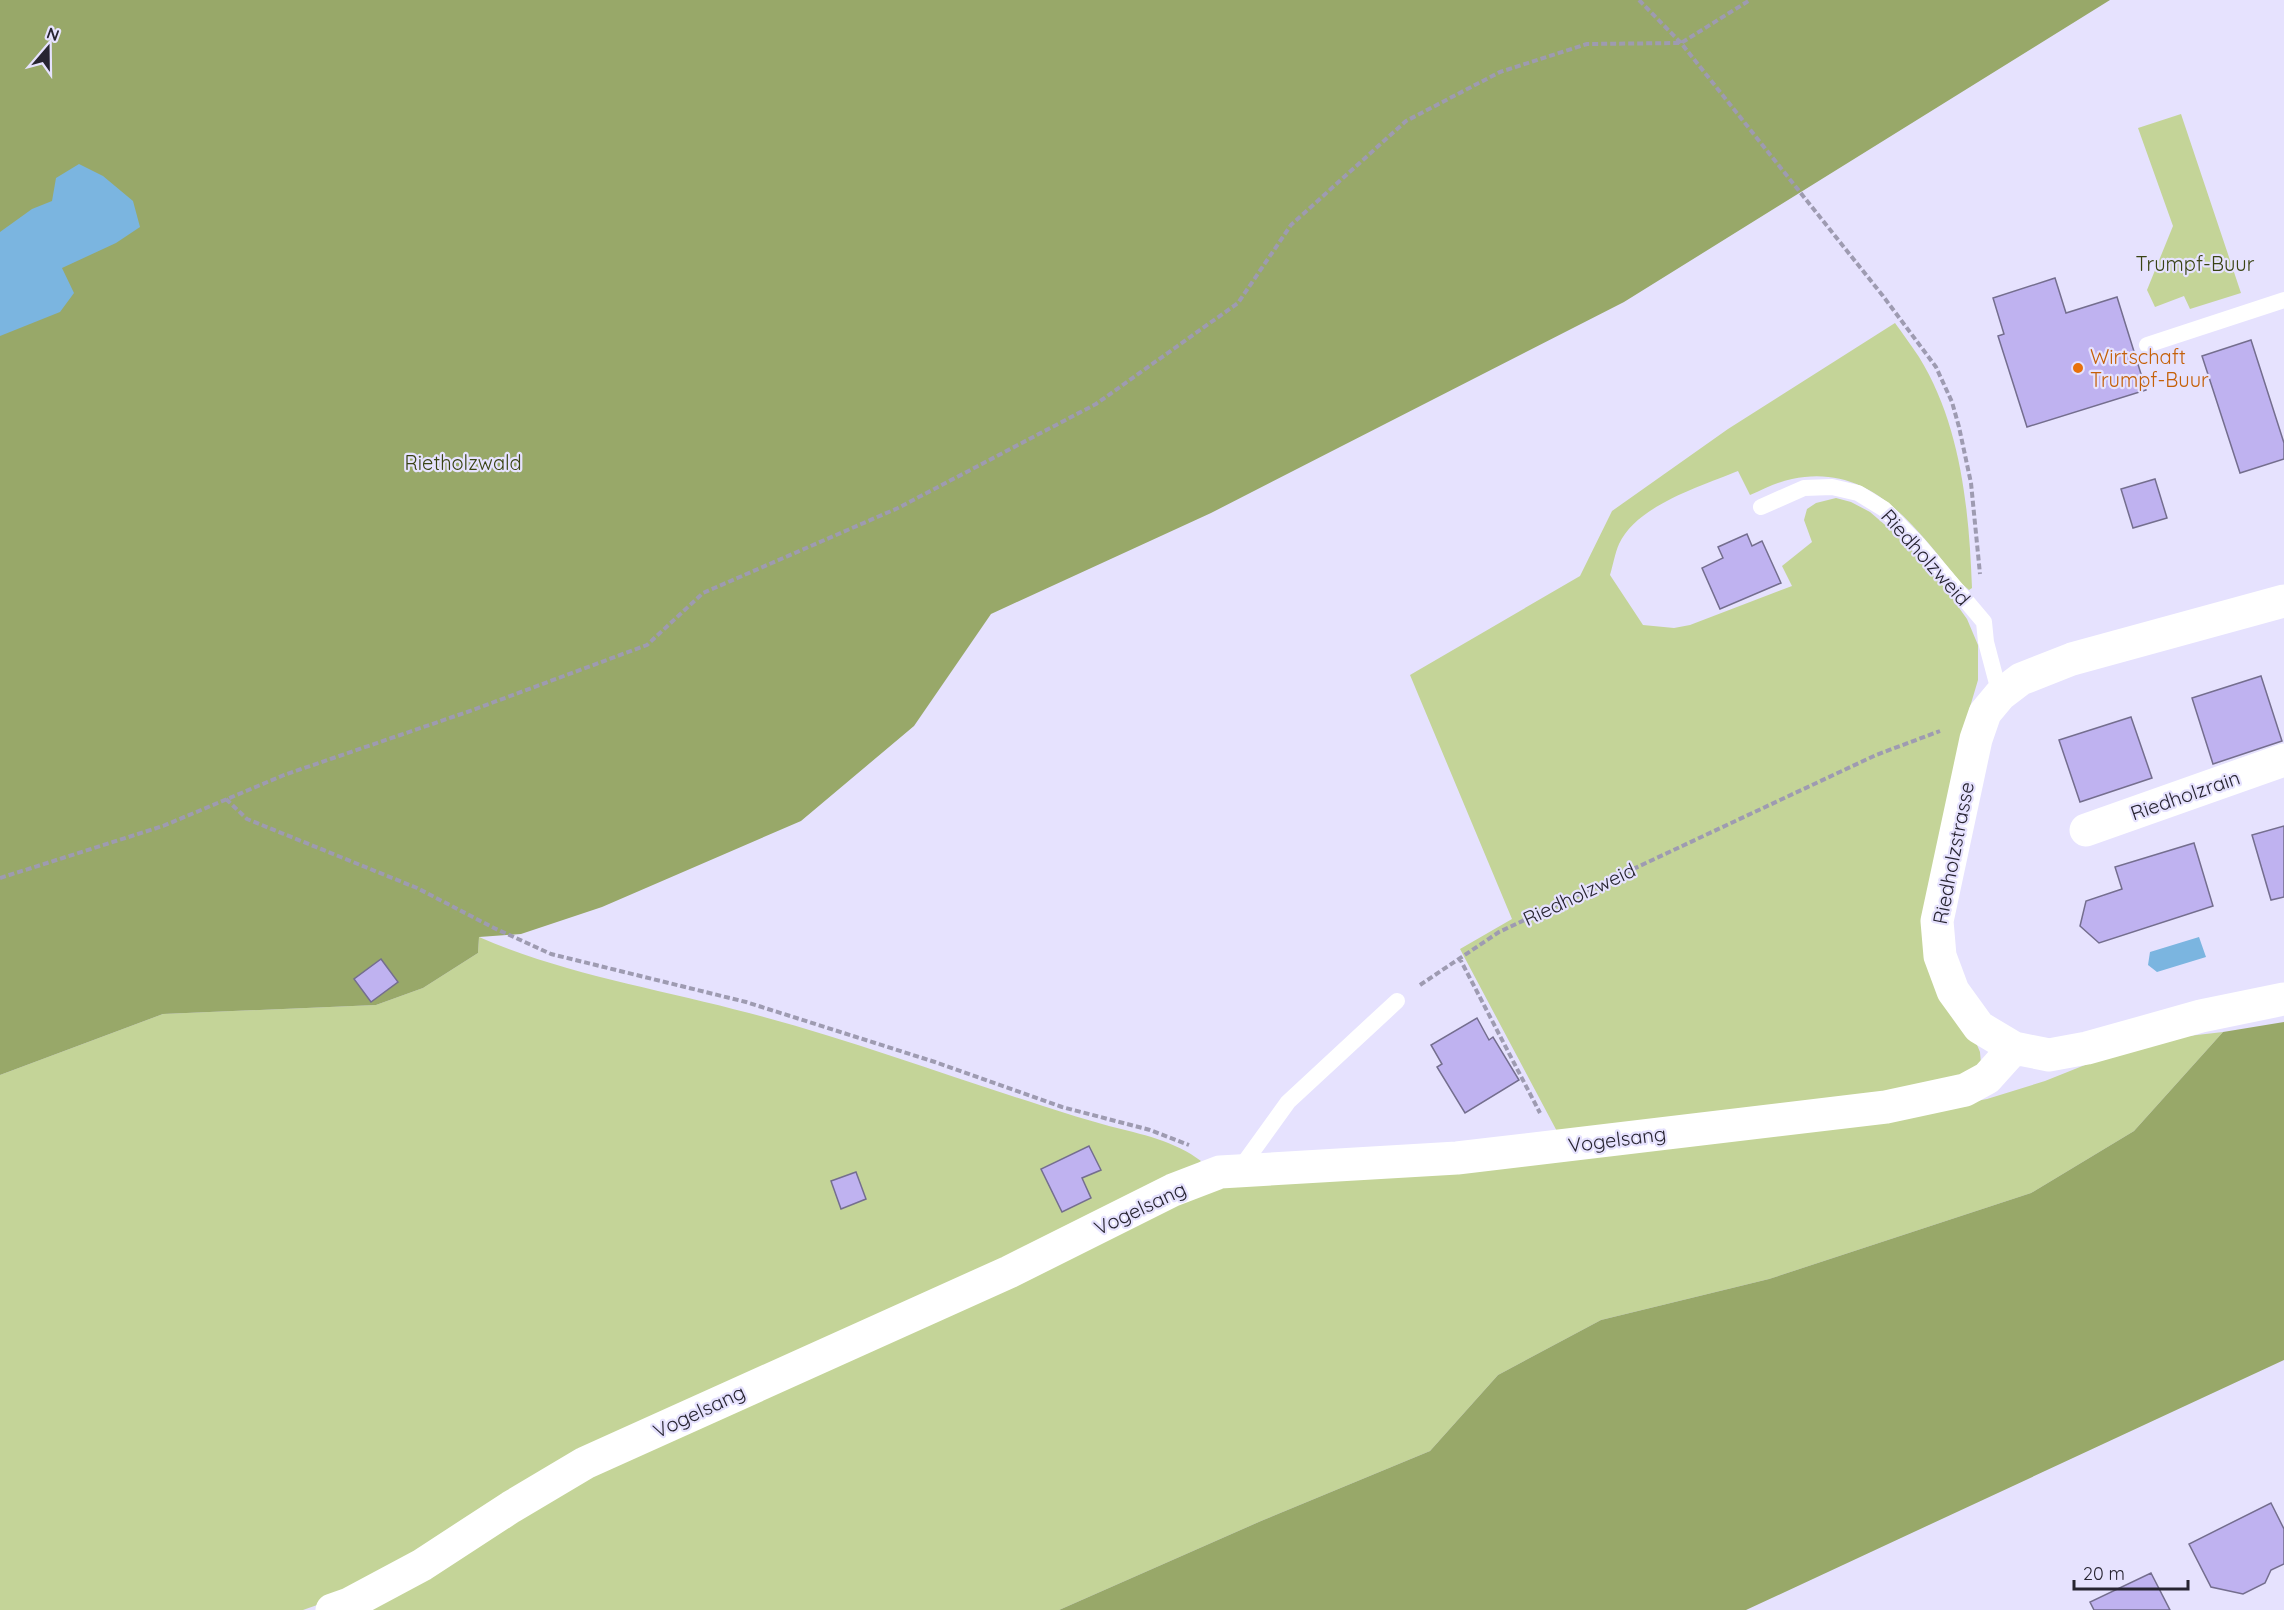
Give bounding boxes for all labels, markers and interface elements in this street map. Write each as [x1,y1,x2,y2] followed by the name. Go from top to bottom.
[18,18,78,78] north arrow
[44,22,62,45] text: N
[2136,251,2255,276] park label: Trumpf-Buur
[2090,344,2209,392] place label: Wirtschaft Trumpf-Buur
[2071,361,2085,375] marker: Wirtschaft Trumpf-Buur
[404,450,522,475] park label: Rietholzwald
[1876,504,1976,610] street label: Riedholzweid
[2127,765,2243,825] street label: Riedholzrain
[1927,780,1979,926] street label: Riedholzstrasse
[1519,857,1639,931] street label: Riedholzweid
[1567,1121,1667,1157] street label: Vogelsang
[1090,1176,1190,1240] street label: Vogelsang
[649,1379,749,1443] street label: Vogelsang
[2074,1553,2188,1591] scale bar
[2083,1562,2125,1585] text: 20 m

